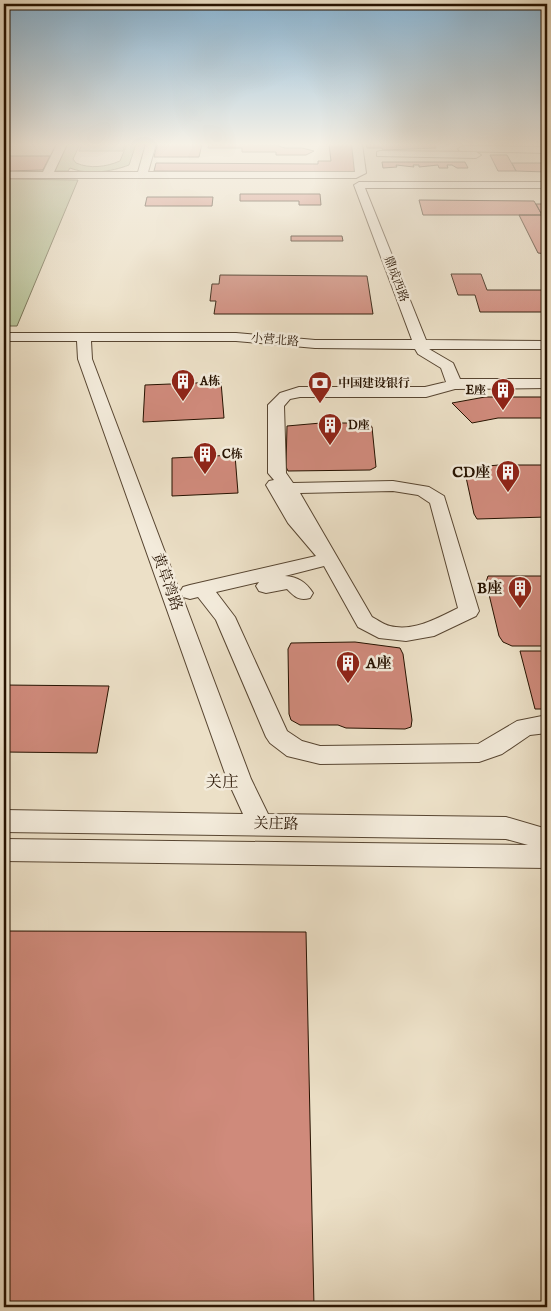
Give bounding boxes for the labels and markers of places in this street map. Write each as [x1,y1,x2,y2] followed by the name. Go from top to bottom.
[170,368,196,402] building icon: A栋
[307,370,333,404] bank icon: 中国建设银行
[199,374,220,389] place label: A栋
[338,376,410,391] place label: 中国建设银行
[490,377,516,411] building icon: E座
[466,383,486,398] place label: E座
[317,412,343,446] building icon: D座
[348,418,370,433] place label: D座
[192,441,218,475] building icon: C栋
[222,447,243,462] place label: C栋
[495,459,521,493] building icon: CD座
[452,463,490,482] place label: CD座
[507,575,533,609] building icon: B座
[477,579,502,598] place label: B座
[335,650,361,684] building icon: A座
[365,654,391,673] place label: A座

